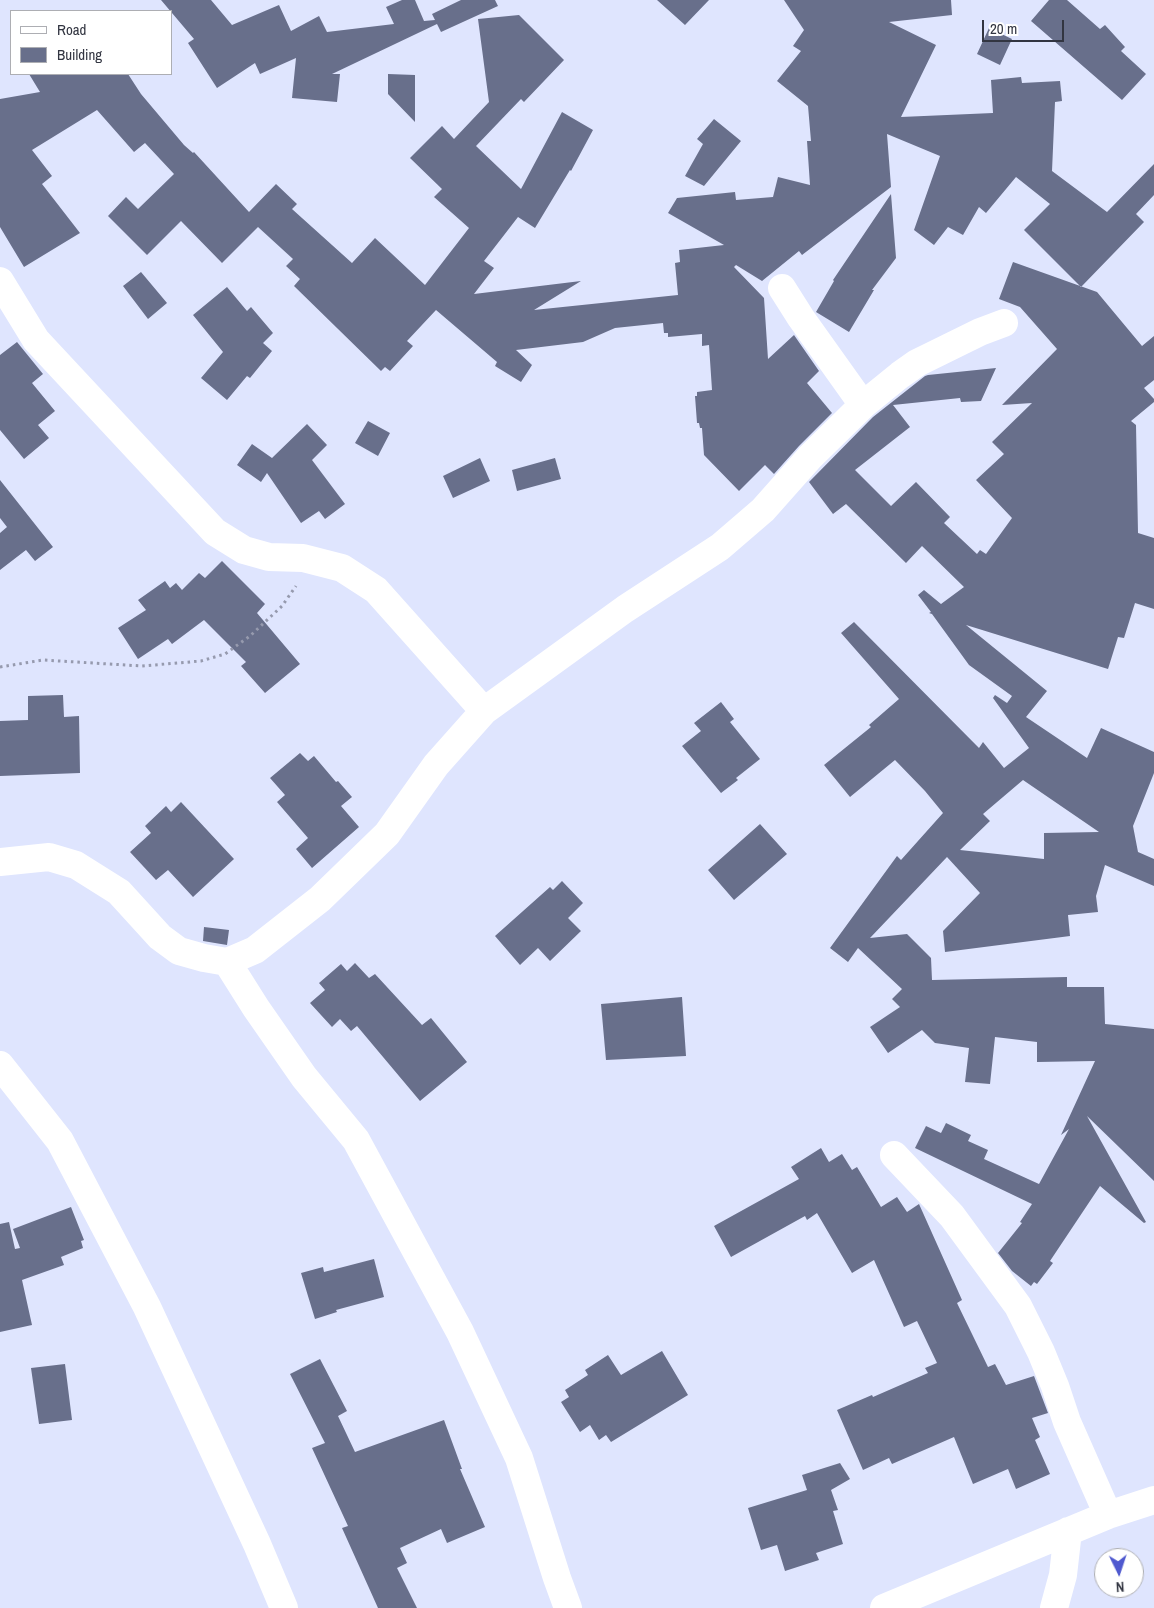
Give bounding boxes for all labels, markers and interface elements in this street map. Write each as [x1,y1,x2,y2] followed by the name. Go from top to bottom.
[10,10,172,75] legend
[984,10,1066,42] scale bar
[990,18,1017,39] text: 20 m
[57,19,86,40] text: Road
[57,44,102,65] text: Building
[1094,1548,1144,1598] north arrow
[1115,1578,1125,1596] text: N

